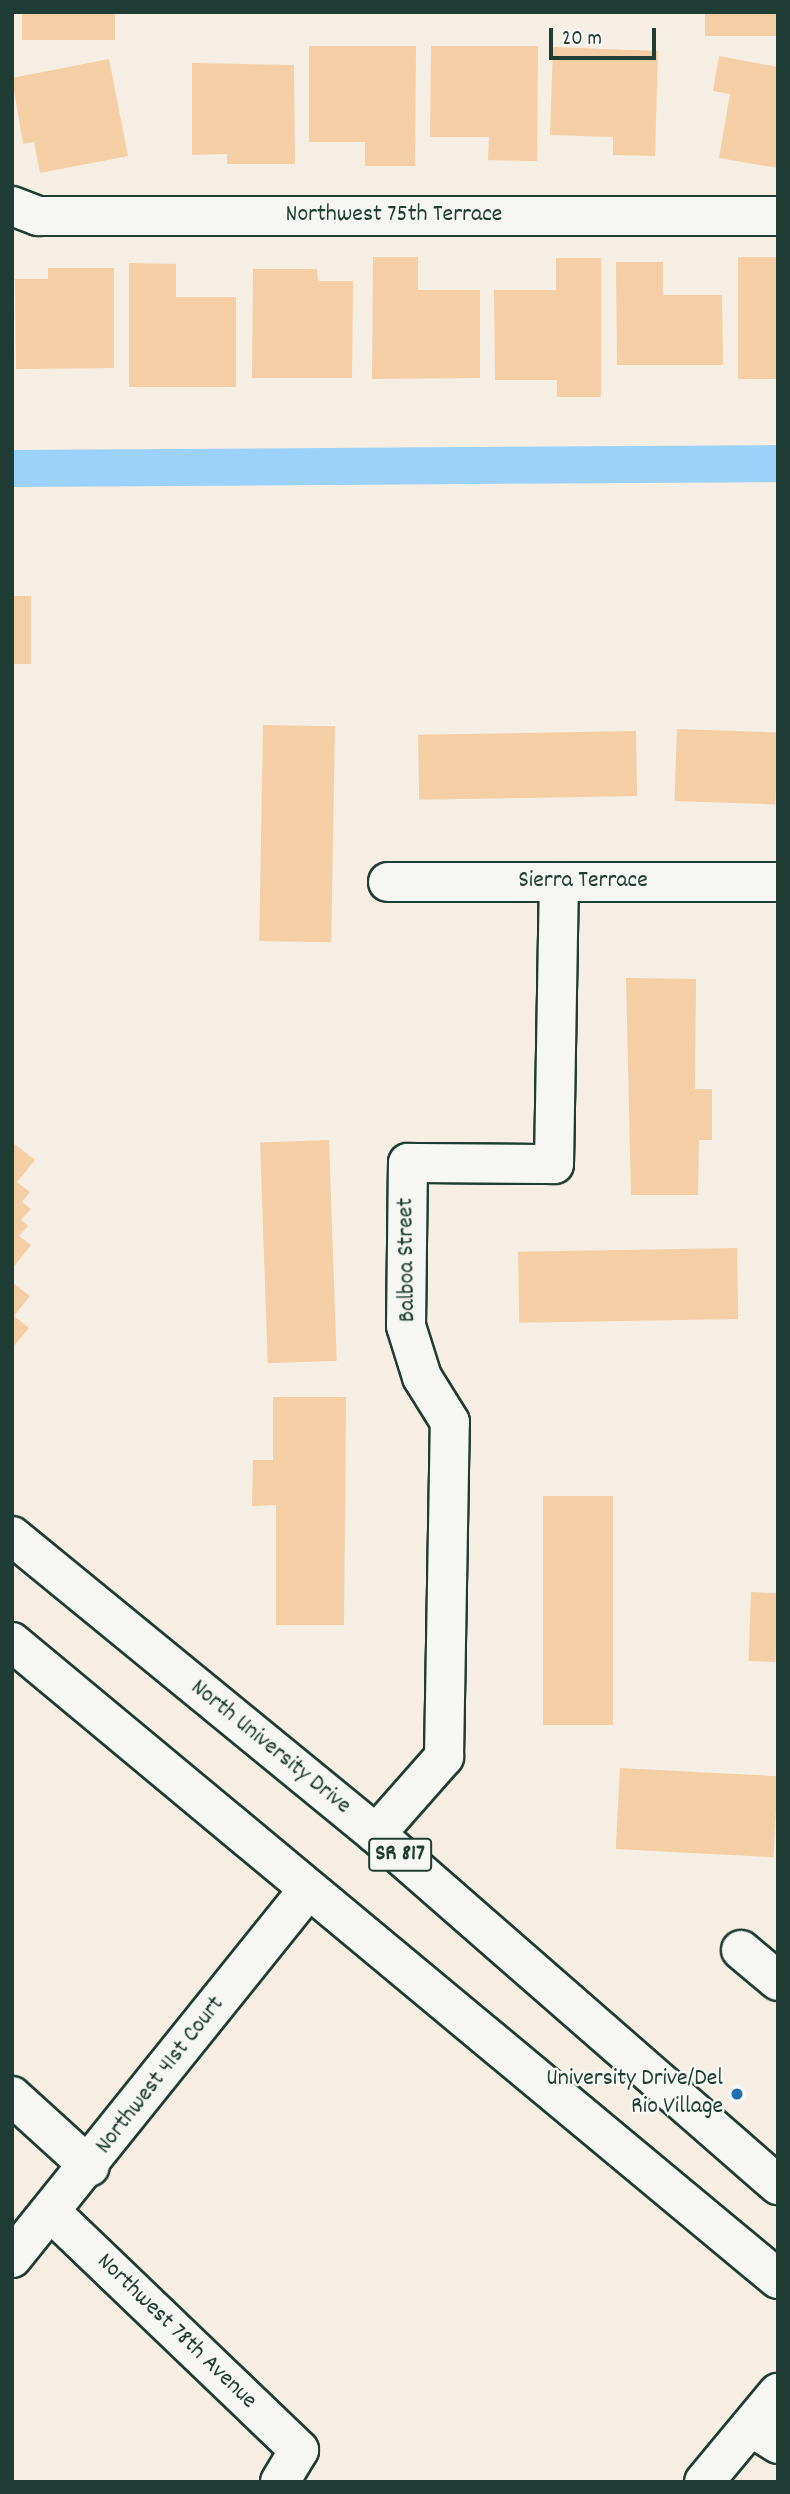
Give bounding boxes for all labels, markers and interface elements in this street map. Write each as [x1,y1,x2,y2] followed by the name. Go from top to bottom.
[552,14,659,58] scale bar
[562,25,602,55] text: 20 m
[286,202,502,230] street label: Northwest 75th Terrace
[518,868,648,896] street label: Sierra Terrace
[393,1198,423,1322] street label: Balboa Street
[184,1674,356,1822] street label: North University Drive
[367,1836,433,1874] road number: SR 817
[91,1991,231,2161] street label: Northwest 41st Court
[546,2066,723,2122] place label: University Drive/Del Rio Village
[729,2086,745,2102] marker: University Drive/Del Rio Village
[90,2248,262,2416] street label: Northwest 78th Avenue

